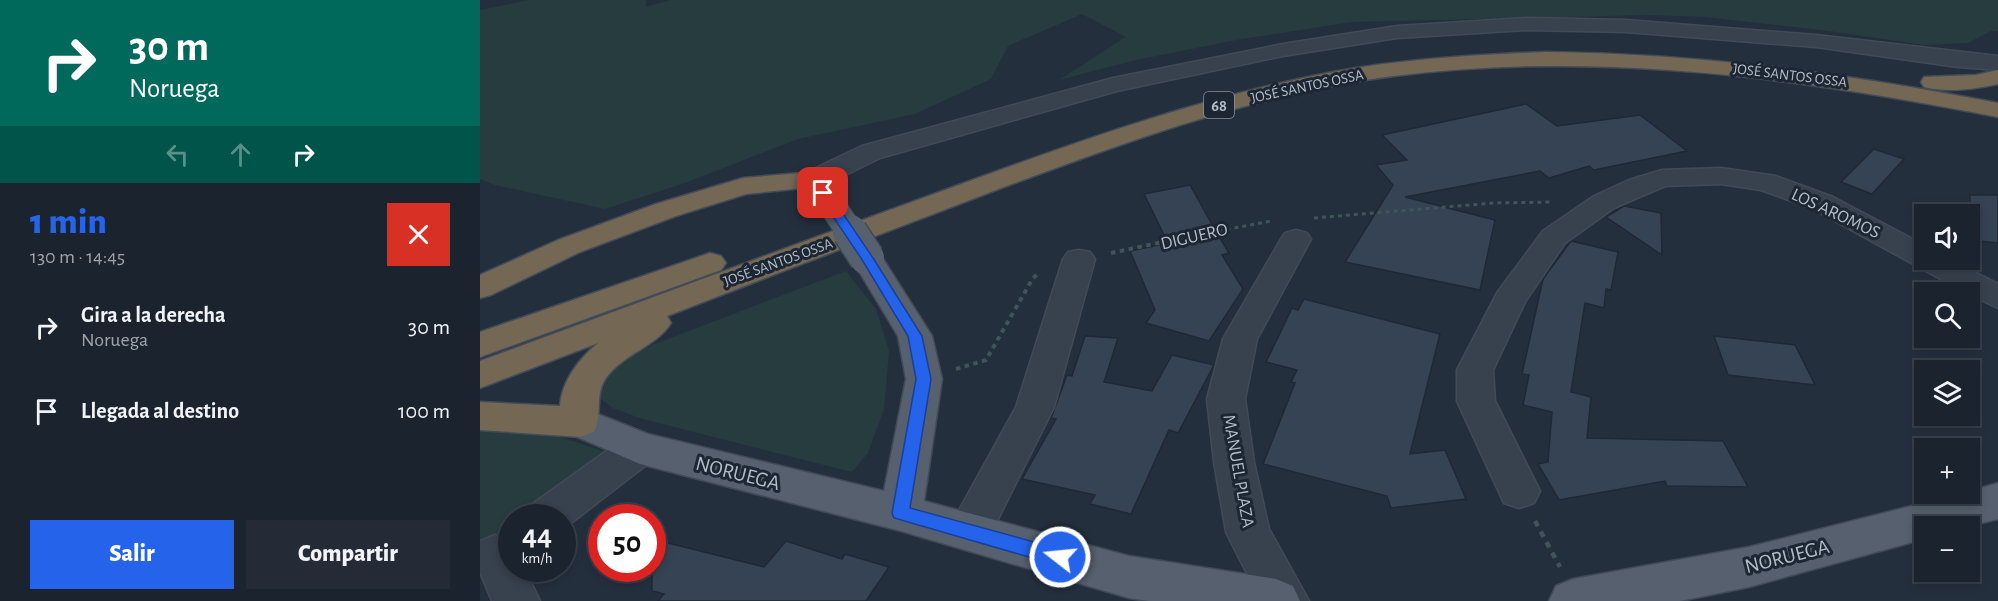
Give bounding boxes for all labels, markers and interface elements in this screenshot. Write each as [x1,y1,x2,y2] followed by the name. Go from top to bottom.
[30,24,108,102] icon: right
[129,26,209,68] text: 30 m
[1732,59,1848,90] street label: JOSÉ SANTOS OSSA
[1249,65,1365,106] street label: JOSÉ SANTOS OSSA
[129,75,220,102] text: Noruega
[1204,92,1234,118] road number: 68
[161,138,194,171] icon: left
[224,138,257,171] icon: ahead
[287,138,320,171] icon: right
[797,167,848,218] pin
[806,176,839,209] icon: arrive
[1788,186,1883,242] street label: LOS AROMOS
[387,203,450,266] button: close
[30,204,107,240] text: 1 min
[1914,204,1980,582] map controls
[1914,204,1980,270] button: sound
[1159,221,1229,253] street label: DIGUERO
[721,234,835,289] street label: JOSÉ SANTOS OSSA
[30,247,125,267] text: 130 m · 14:45
[1914,282,1980,348] button: search
[81,304,226,326] text: Gira a la derecha
[30,311,63,344] icon: right
[408,316,450,338] text: 30 m
[81,330,148,350] text: Noruega
[1914,360,1980,426] button: layers
[30,395,63,428] icon: arrive
[81,400,239,422] text: Llegada al destino
[398,400,450,422] text: 100 m
[1219,413,1257,530] street label: MANUEL PLAZA
[1914,438,1980,504] button: +
[693,453,782,494] street label: NORUEGA
[588,504,666,582] speed limit sign: 50
[1914,516,1980,582] button: −
[30,520,234,589] button: Salir
[246,520,450,589] button: Compartir
[522,521,552,551] text: 44
[1028,525,1092,589] position arrow
[1743,536,1832,577] street label: NORUEGA
[522,551,552,566] text: km/h

